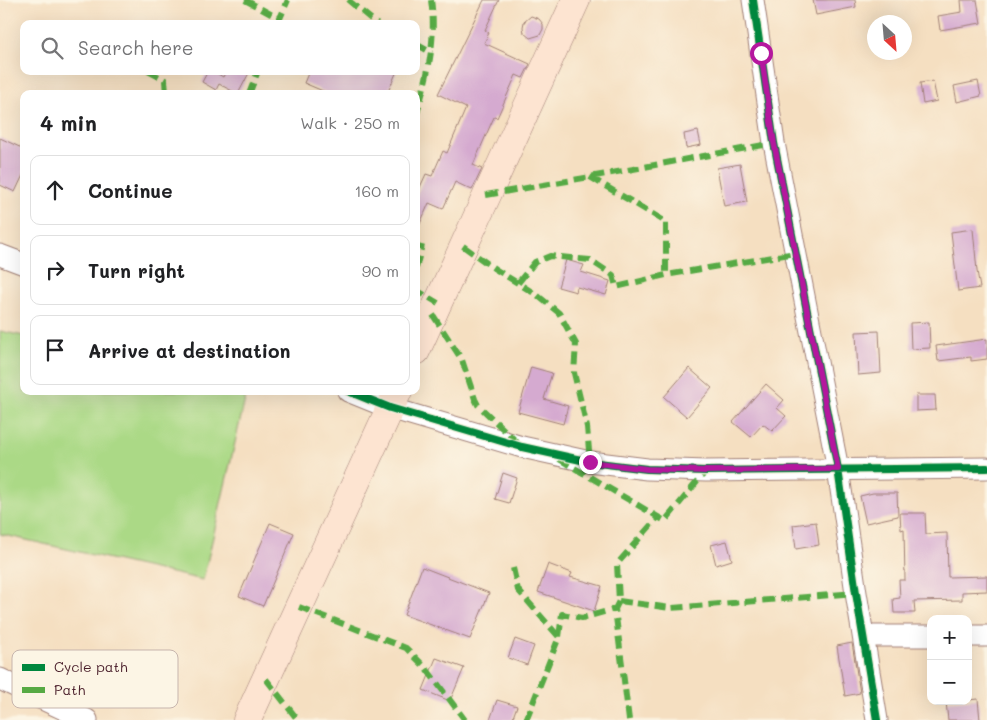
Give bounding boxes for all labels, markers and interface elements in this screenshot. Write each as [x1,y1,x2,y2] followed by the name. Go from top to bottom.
[867,15,912,60] north arrow
[20,20,420,75] search box
[38,34,66,62] icon: search
[78,35,194,60] text: Search here
[750,42,773,65] route start
[40,109,97,136] text: 4 min
[300,112,400,133] text: Walk · 250 m
[41,176,69,204] icon: ahead
[88,178,173,203] text: Continue
[354,180,399,201] text: 160 m
[41,256,69,284] icon: right
[88,258,185,283] text: Turn right
[362,260,399,281] text: 90 m
[41,336,69,364] icon: arrive
[88,338,291,363] text: Arrive at destination
[579,451,602,474] route end
[927,615,972,705] map controls
[927,615,972,660] button: +
[12,650,178,708] legend
[54,657,128,676] text: Cycle path
[927,660,972,705] button: −
[54,680,85,699] text: Path

